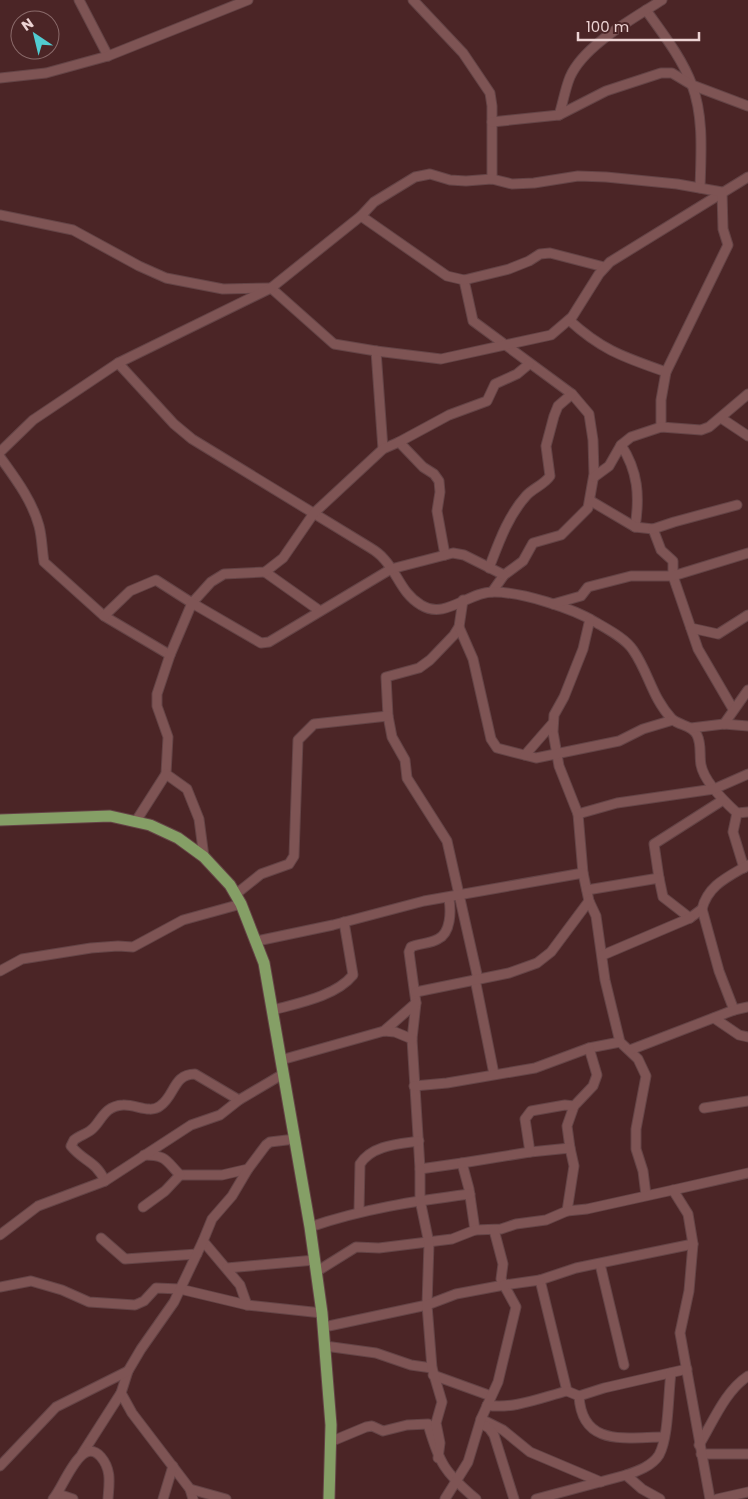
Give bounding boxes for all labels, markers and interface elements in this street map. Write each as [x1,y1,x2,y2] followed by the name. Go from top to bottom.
[10,10,60,60] north arrow
[578,10,699,42] scale bar
[17,13,38,36] text: N
[586,16,629,37] text: 100 m

